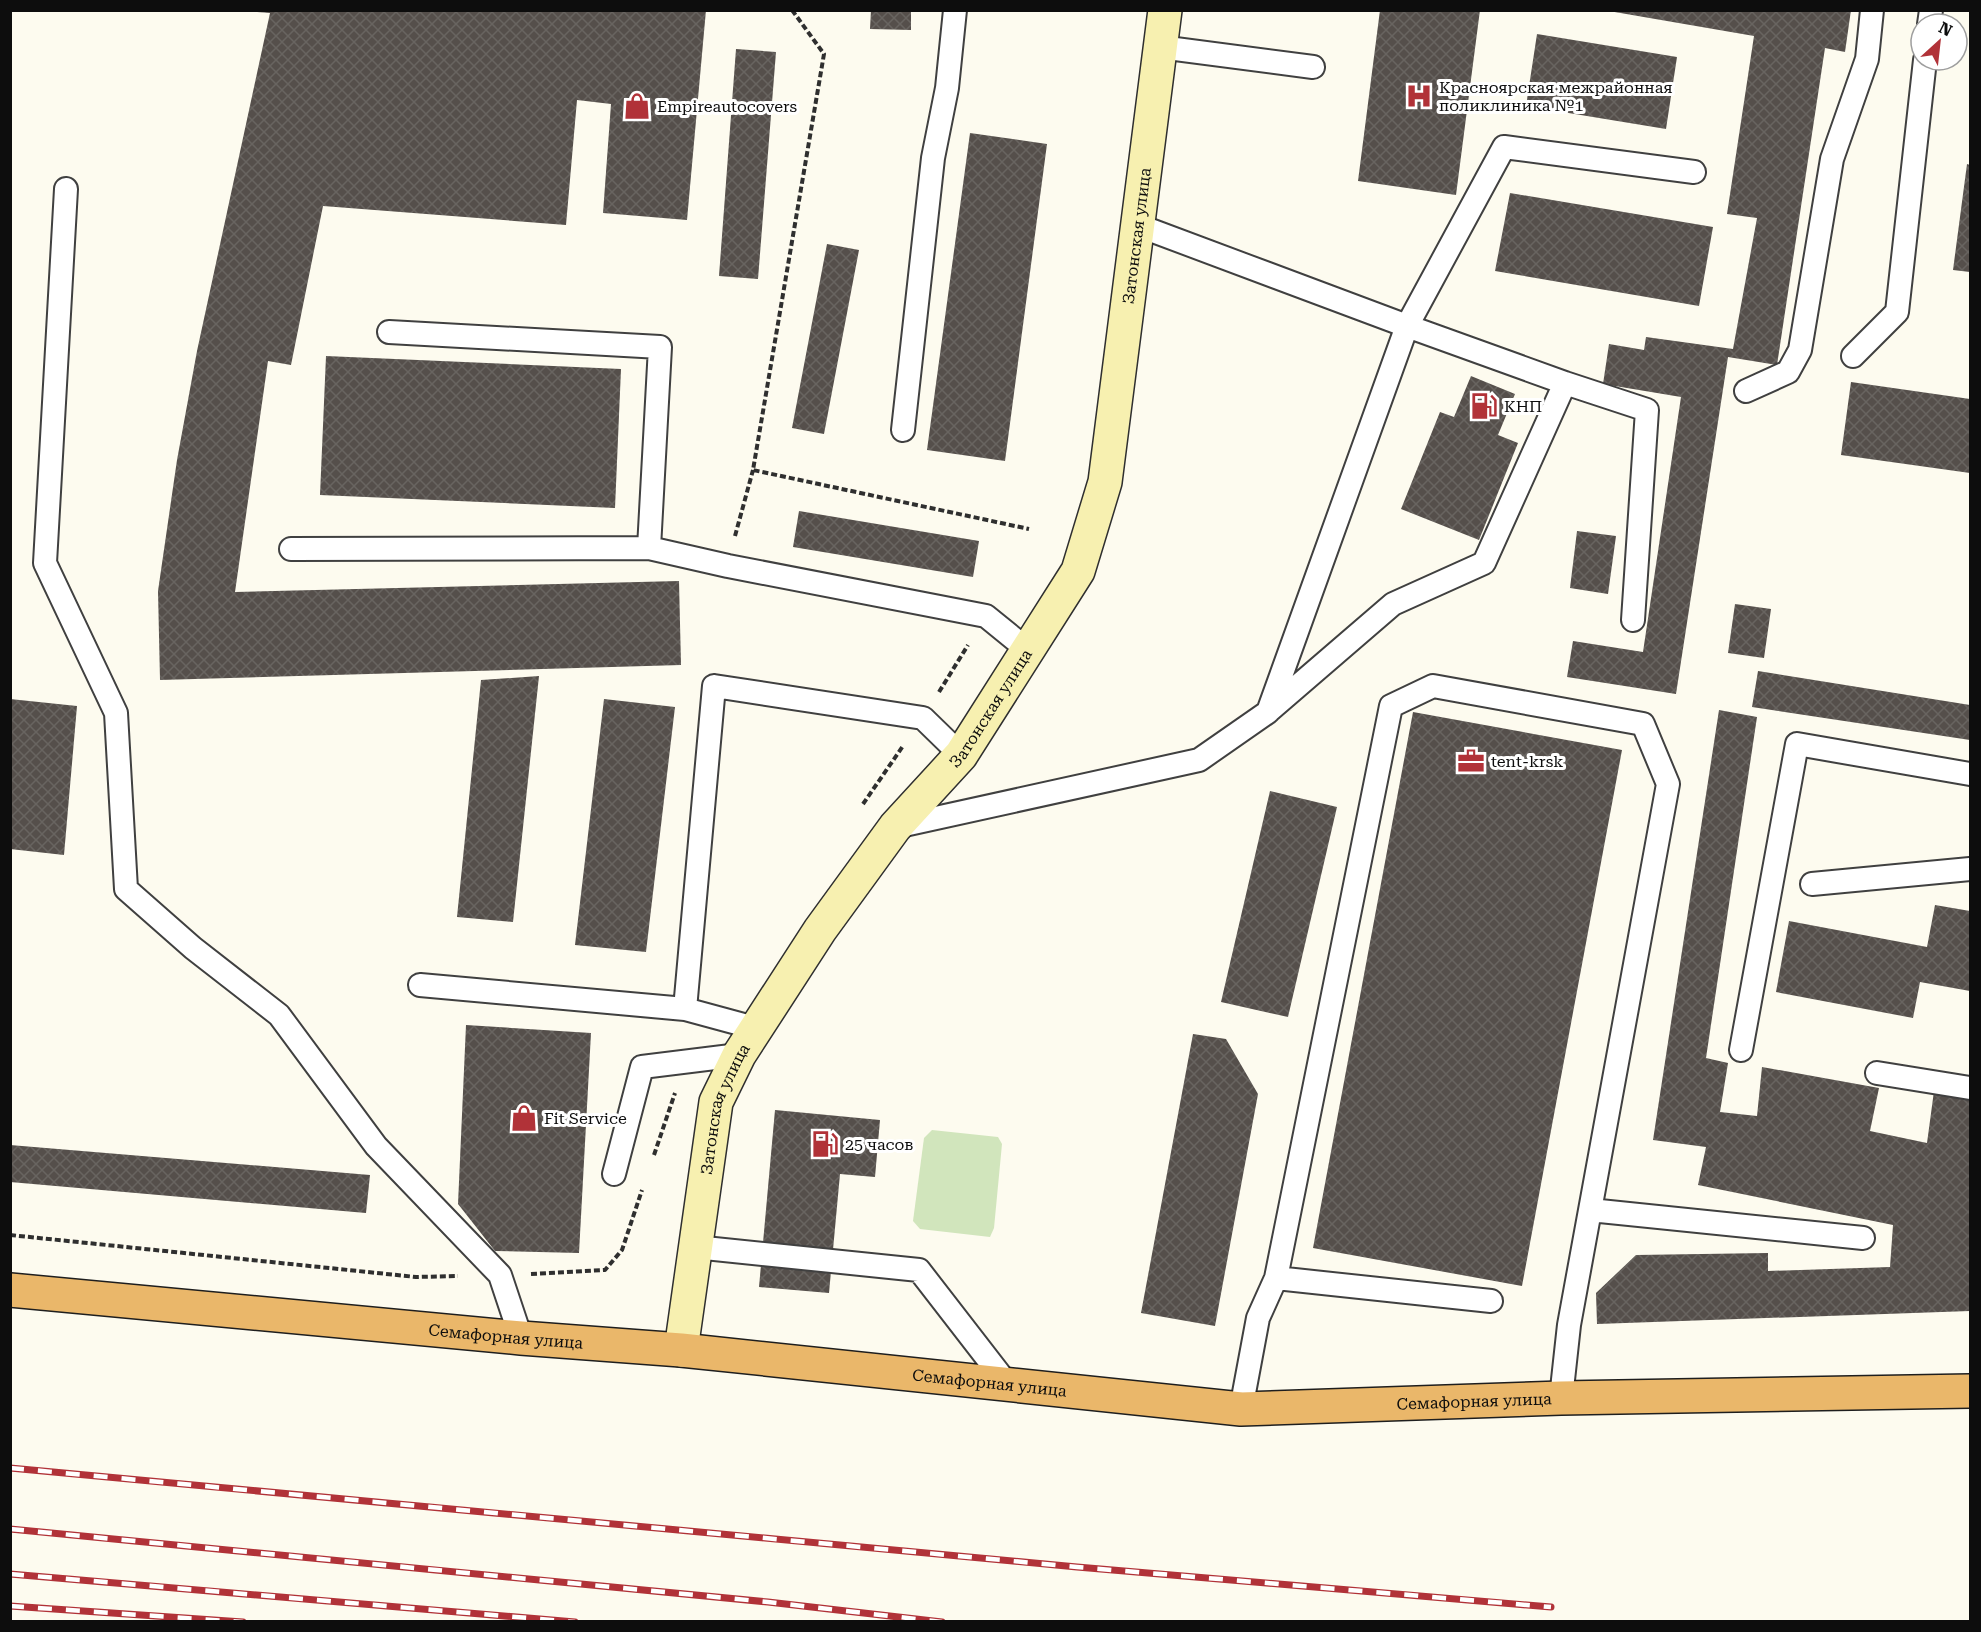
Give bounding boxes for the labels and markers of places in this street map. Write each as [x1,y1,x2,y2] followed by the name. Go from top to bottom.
[1439,78,1673,115] place label: Красноярская межрайонная поликлиника №1
[1404,81,1434,111] hospital icon: Красноярская межрайонная поликлиника №1
[622,91,652,121] shop icon: Empireautocovers
[657,97,797,116] place label: Empireautocovers
[1469,391,1499,421] fuel station icon: КНП
[1504,397,1542,416] place label: КНП
[1456,746,1486,776] office icon: tent-krsk
[1491,752,1563,771] place label: tent-krsk
[509,1103,539,1133] shop icon: Fit Service
[544,1109,627,1128] place label: Fit Service
[810,1129,840,1159] fuel station icon: 25 часов
[845,1135,913,1154] place label: 25 часов

